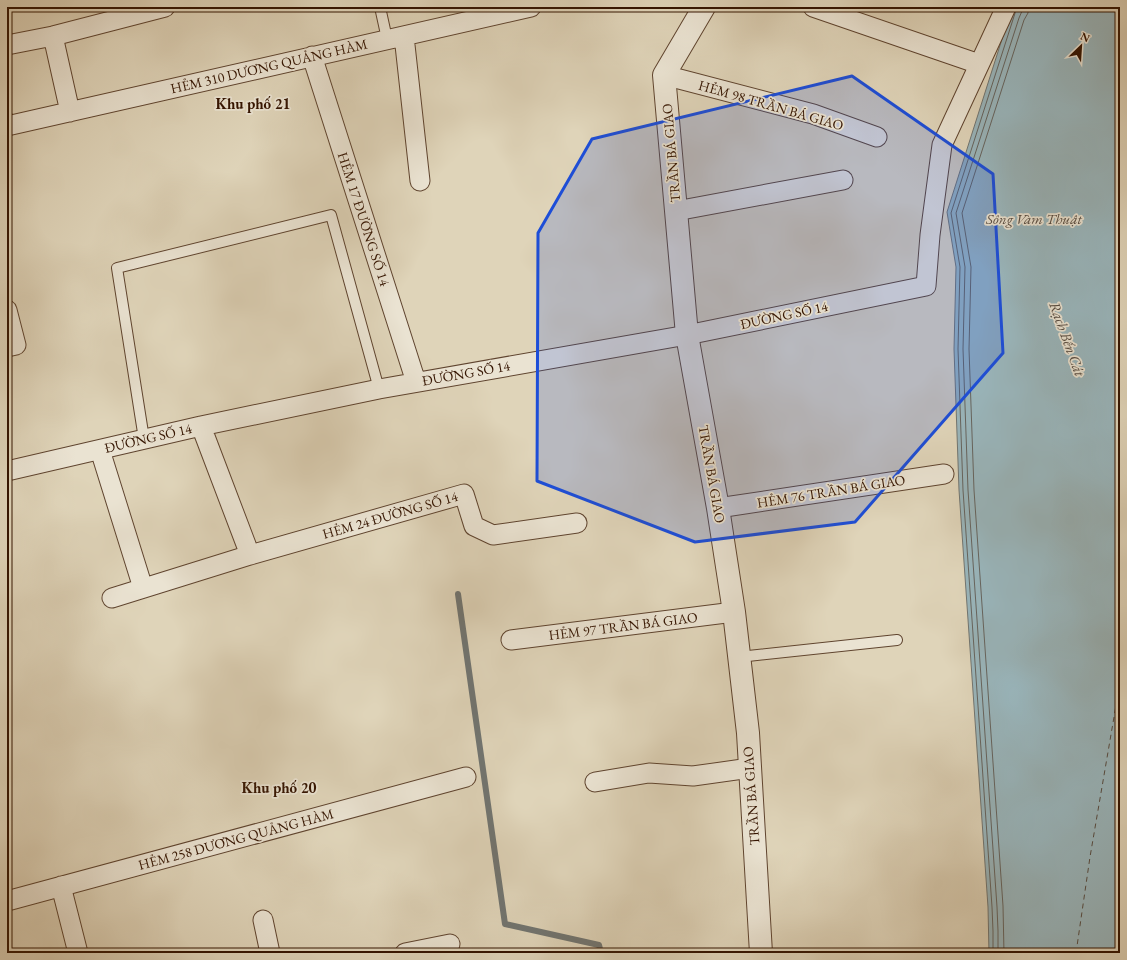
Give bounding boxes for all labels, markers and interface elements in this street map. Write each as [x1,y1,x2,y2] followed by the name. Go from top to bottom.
[1061,26,1101,66] north arrow
[1078,29,1092,45] text: N
[169,34,370,97] street label: HẺM 310 DƯƠNG QUẢNG HÀM
[696,76,846,134] street label: HẺM 98 TRẦN BÁ GIAO
[215,94,291,113] district label: Khu phố 21
[658,103,684,203] street label: TRẦN BÁ GIAO
[334,150,394,289] street label: HẺM 17 ĐƯỜNG SỐ 14
[985,209,1083,228] water label: Sông Vàm Thuật
[739,297,830,333] street label: ĐƯỜNG SỐ 14
[1045,299,1090,379] water label: Rạch Bến Cát
[421,356,512,390] street label: ĐƯỜNG SỐ 14
[103,419,194,457] street label: ĐƯỜNG SỐ 14
[695,424,730,525] street label: TRẦN BÁ GIAO
[756,470,907,512] street label: HẺM 76 TRẦN BÁ GIAO
[320,487,460,543] street label: HẺM 24 ĐƯỜNG SỐ 14
[547,608,699,644] street label: HẺM 97 TRẦN BÁ GIAO
[739,746,763,846] street label: TRẦN BÁ GIAO
[241,778,317,797] district label: Khu phố 20
[136,804,336,874] street label: HẺM 258 DƯƠNG QUẢNG HÀM

